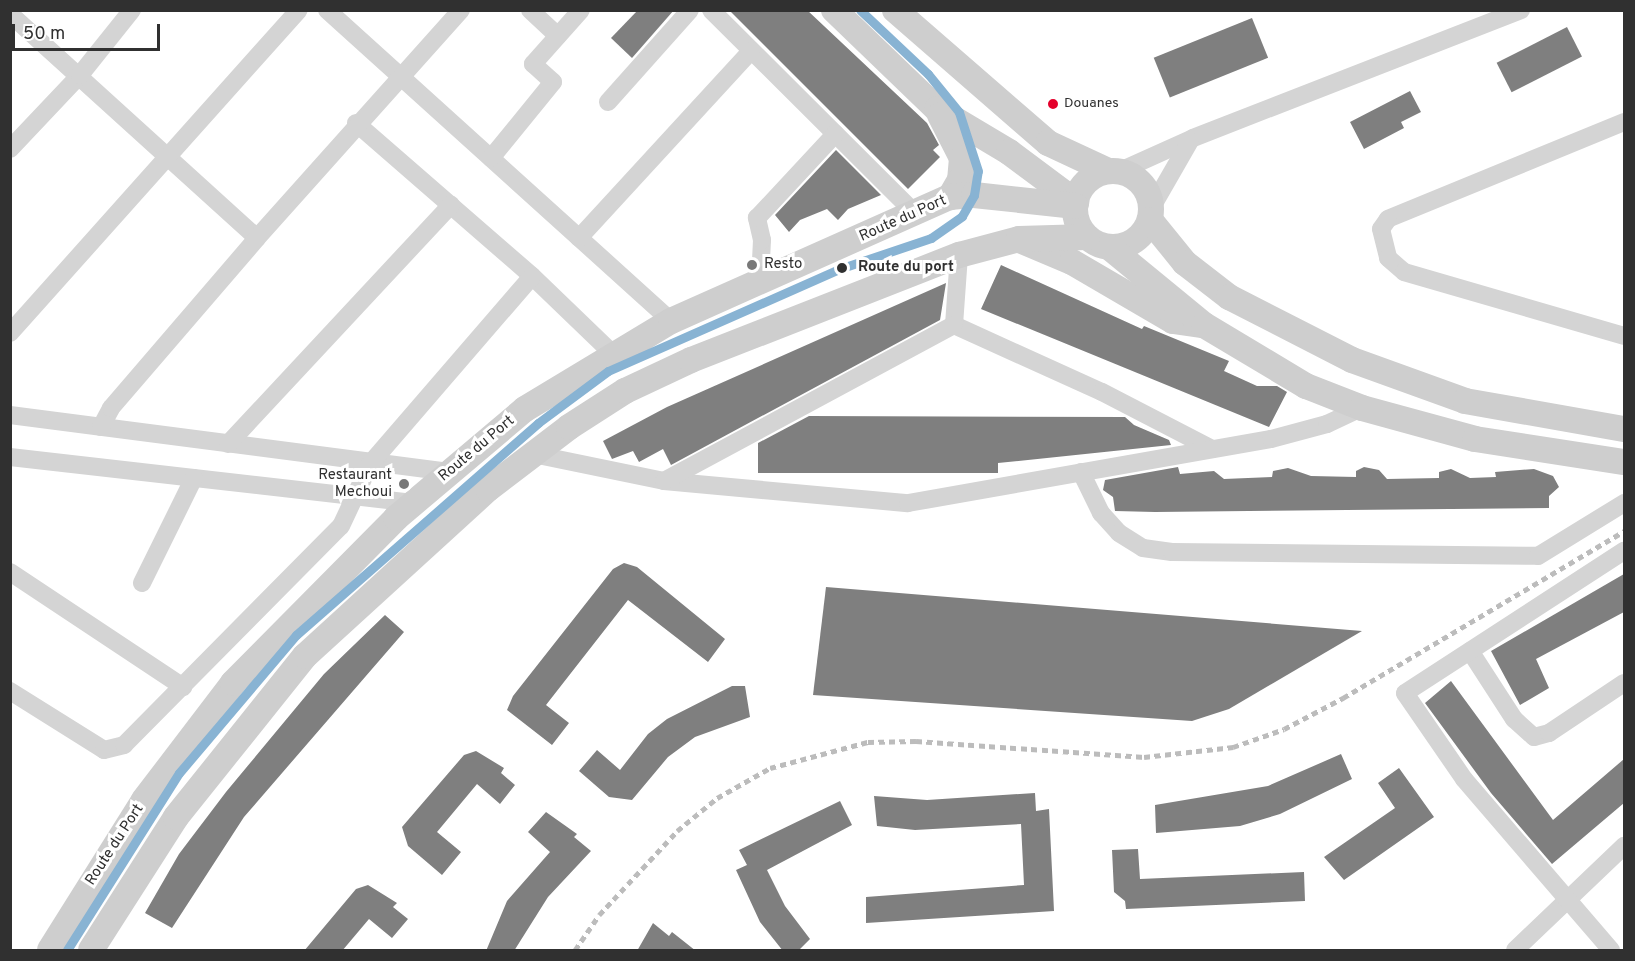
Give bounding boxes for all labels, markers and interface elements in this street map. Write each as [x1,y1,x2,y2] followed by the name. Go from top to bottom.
[15,12,164,50] scale bar
[23,23,65,46] text: 50 m
[1064,96,1119,112] place label: Douanes
[1047,98,1059,110] marker: Douanes
[857,192,949,246] street label: Route du Port
[764,256,802,274] place label: Resto
[831,257,853,279] marker: Route du port
[745,258,759,272] marker: Resto
[858,259,954,277] place label: Route du port
[435,412,519,486] street label: Route du Port
[318,466,392,501] place label: Restaurant Mechoui
[397,477,411,491] marker: Restaurant Mechoui
[82,801,148,889] street label: Route du Port

